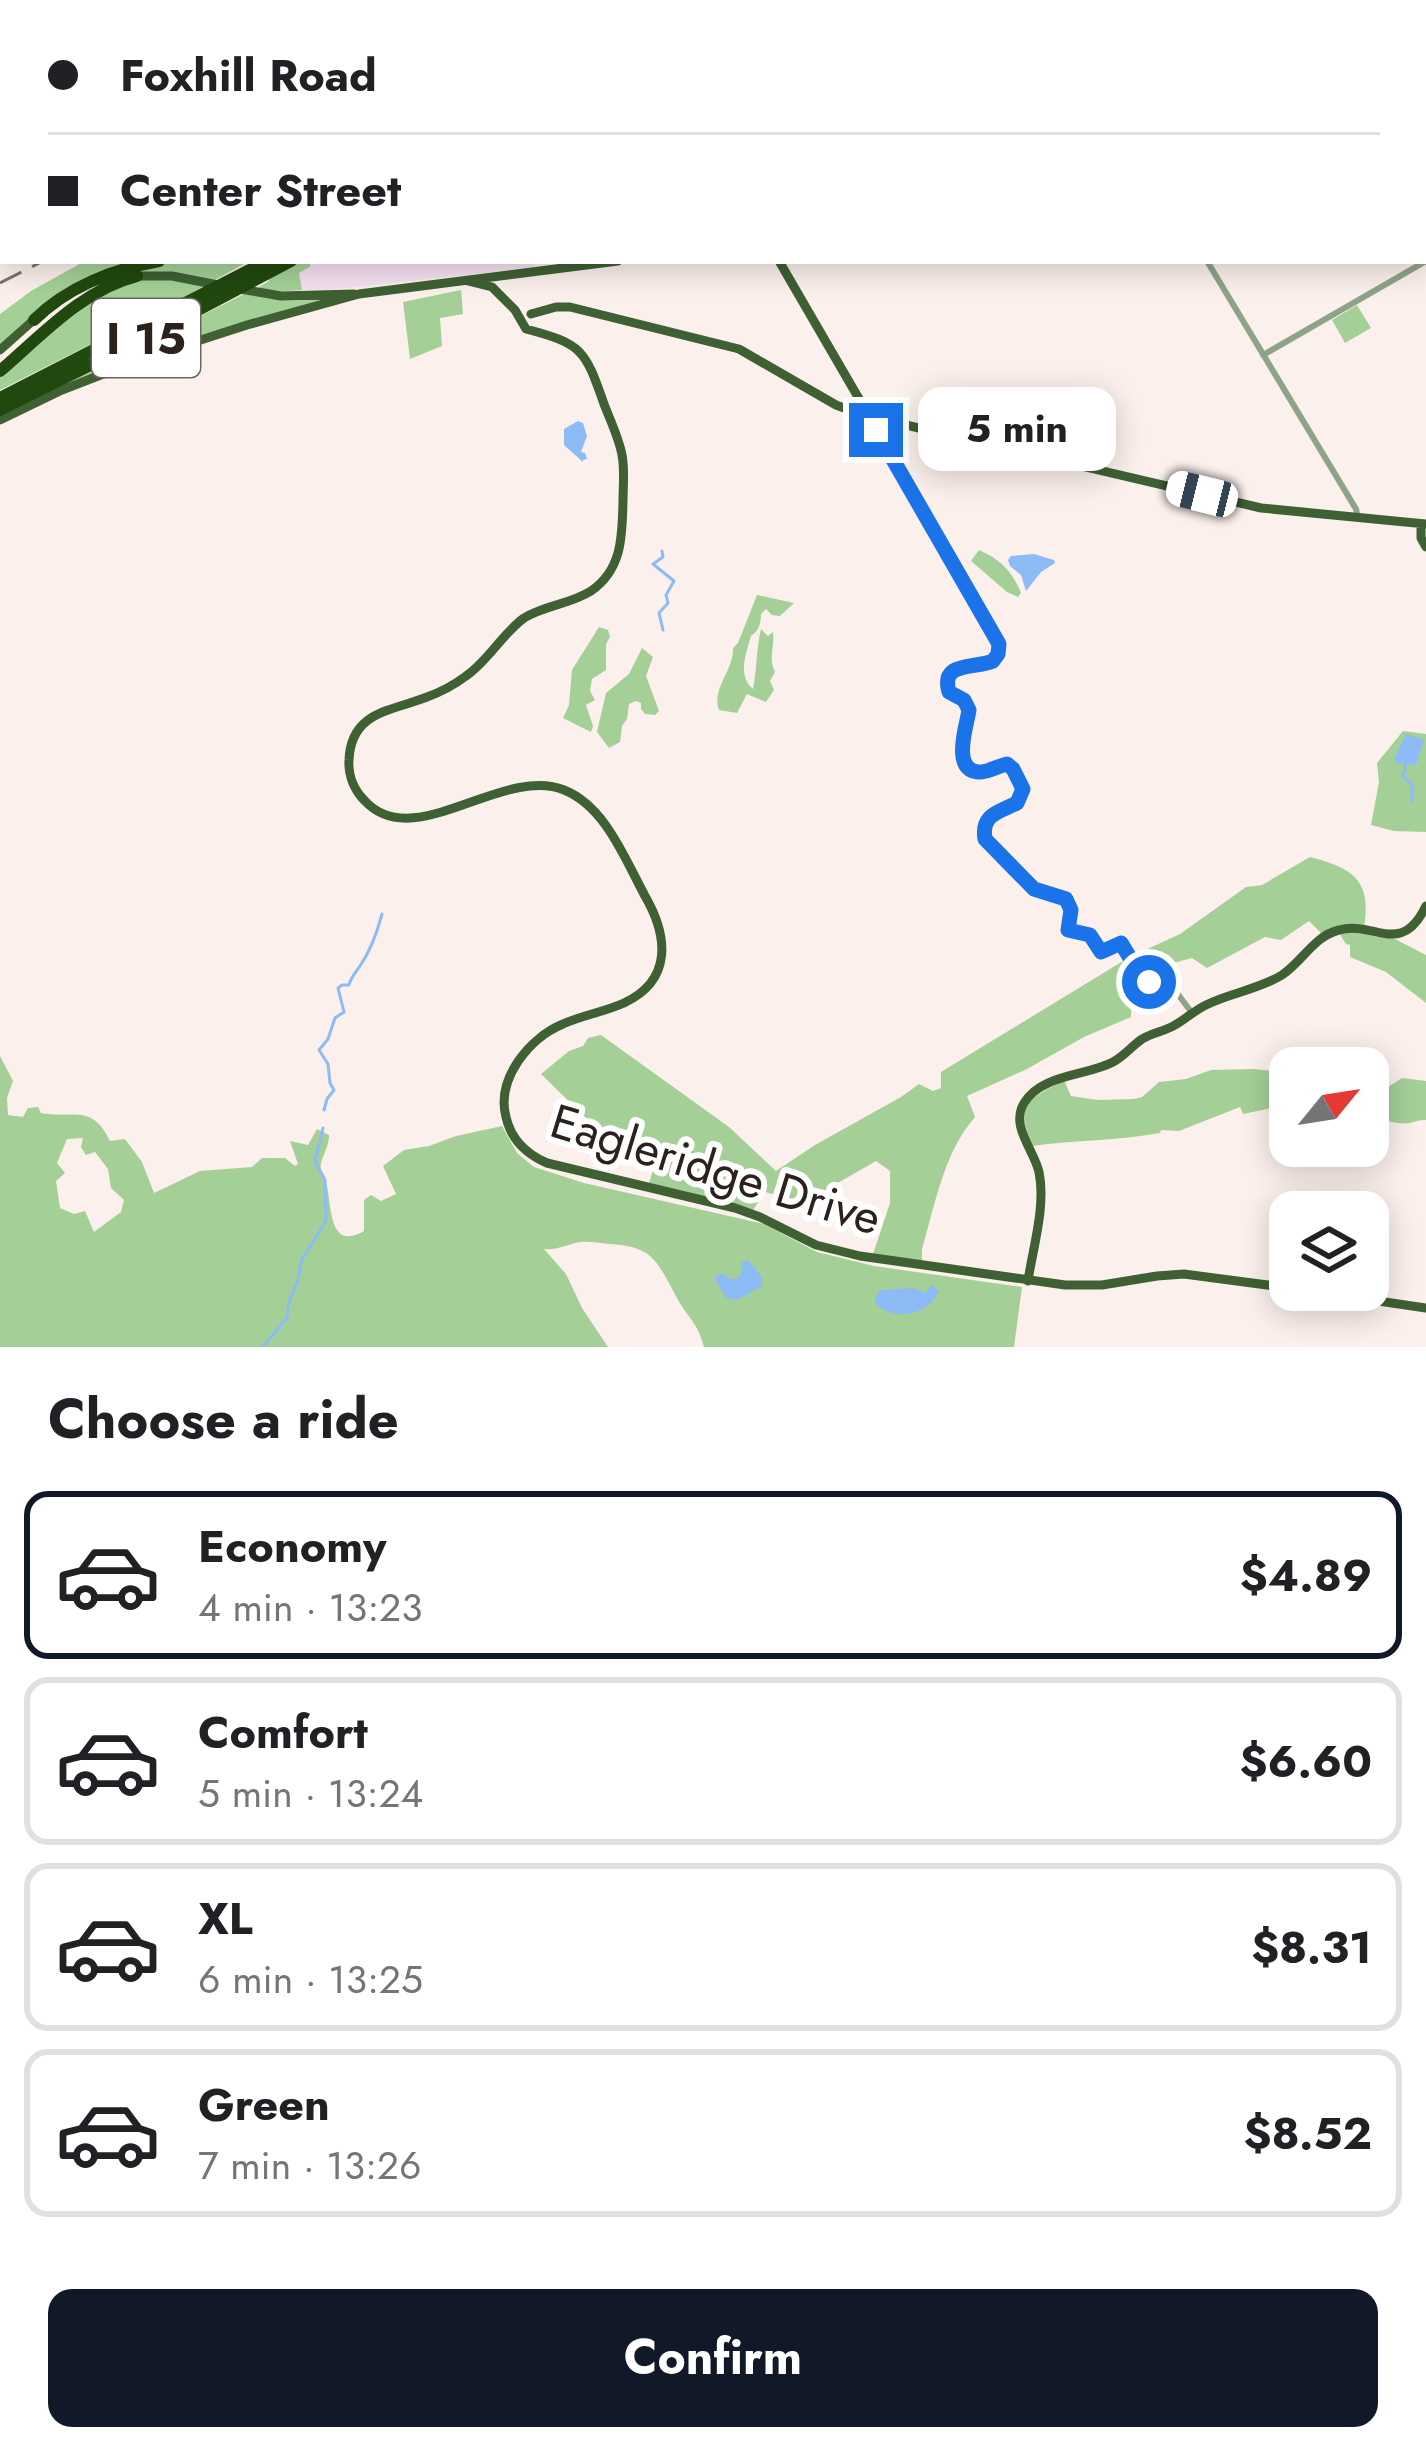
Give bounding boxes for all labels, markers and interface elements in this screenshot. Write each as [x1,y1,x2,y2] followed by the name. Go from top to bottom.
[120,43,377,108] text: Foxhill Road
[120,158,401,223] text: Center Street
[92,299,200,377] road number: I 15
[918,388,1116,472] callout: 5 min
[966,400,1068,457] text: 5 min
[849,403,903,457] route end
[1163,468,1241,520] car
[1122,955,1176,1009] route start
[1269,1047,1389,1167] north arrow
[1269,1047,1389,1311] map controls
[542,1086,890,1252] street label: Eagleridge Drive
[1269,1191,1389,1311] button: layers
[48,1380,399,1458] text: Choose a ride
[198,1514,386,1579] text: Economy
[54,1521,162,1629] icon: car
[1240,1543,1372,1608] text: $4.89
[198,1579,423,1636] text: 4 min · 13:23
[198,1700,368,1765] text: Comfort
[54,1707,162,1815] icon: car
[1240,1729,1372,1794] text: $6.60
[198,1765,423,1822] text: 5 min · 13:24
[198,1886,253,1951] text: XL
[54,1893,162,2001] icon: car
[1251,1915,1372,1980] text: $8.31
[198,1951,423,2008] text: 6 min · 13:25
[198,2072,330,2137] text: Green
[54,2079,162,2187] icon: car
[1243,2101,1372,2166] text: $8.52
[198,2137,422,2194] text: 7 min · 13:26
[48,2289,1378,2427] button: Confirm

